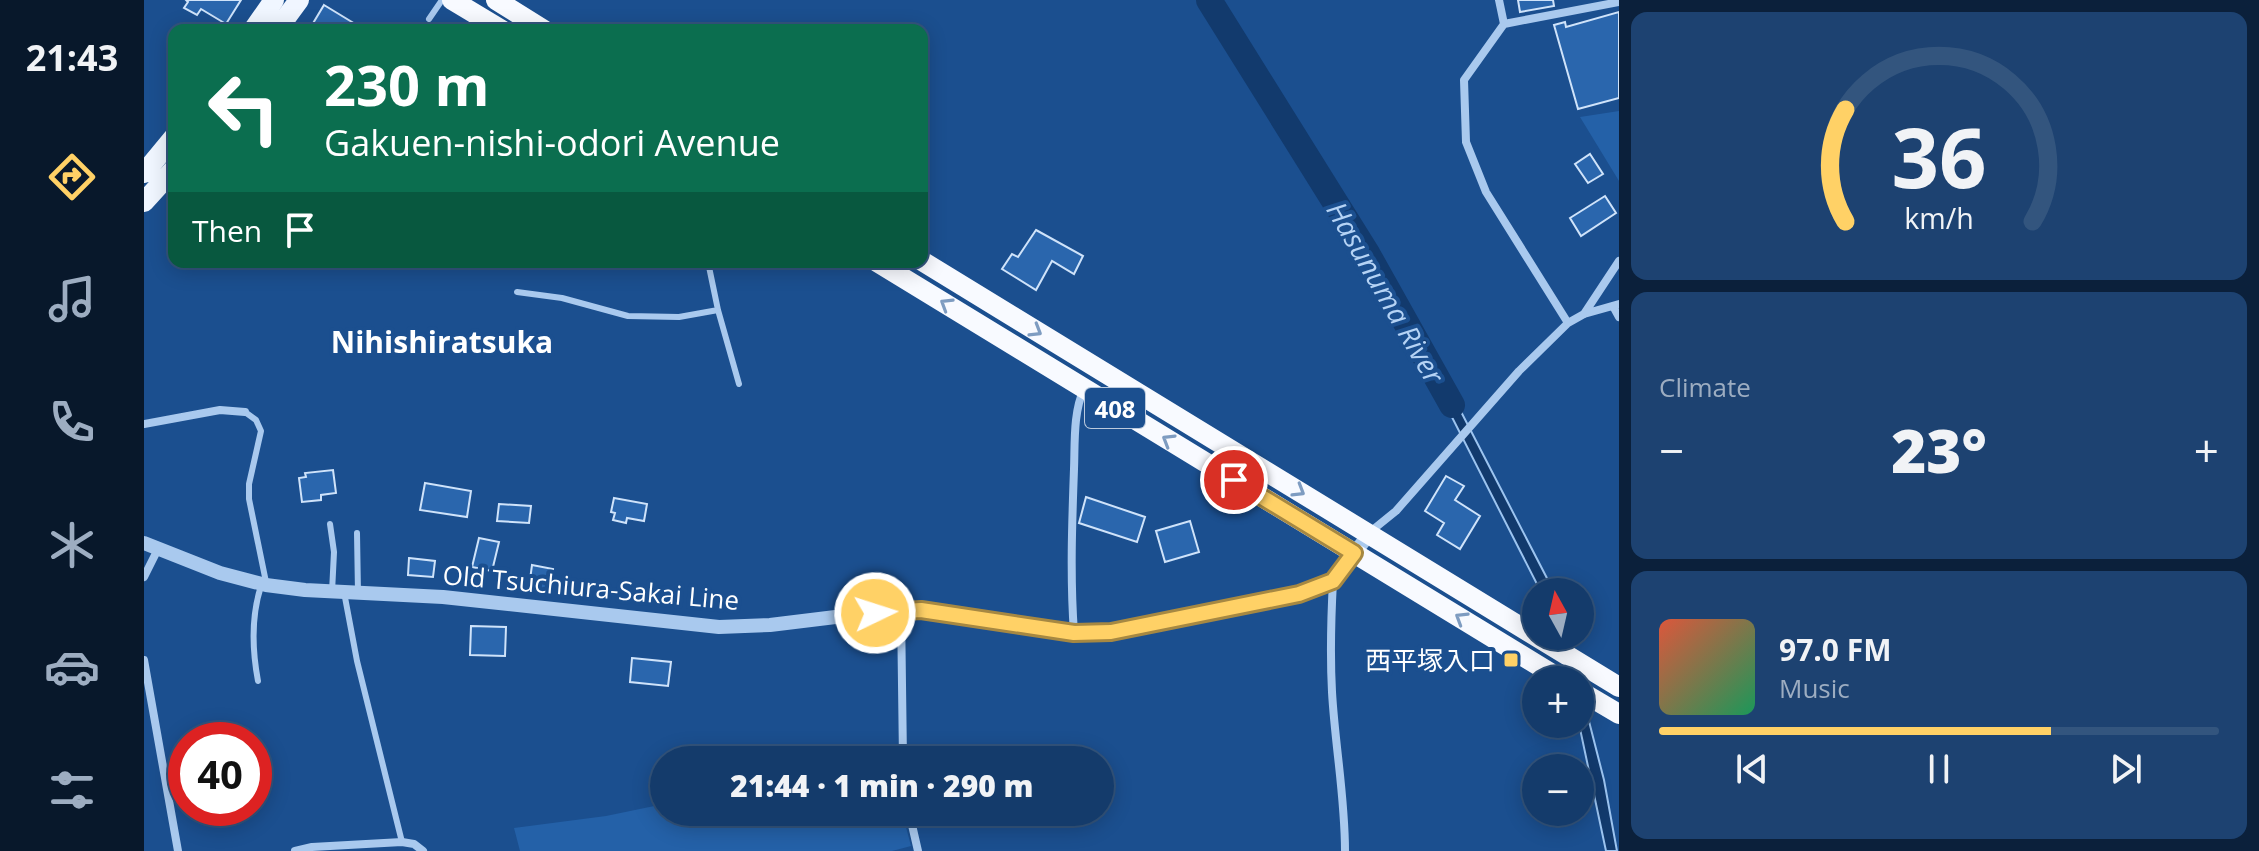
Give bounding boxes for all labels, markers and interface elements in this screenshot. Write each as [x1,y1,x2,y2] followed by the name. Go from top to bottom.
[26,33,118,82] text: 21:43
[324,46,490,122] text: 230 m
[192,56,296,160] icon: left
[1891,98,1987,211] text: 36
[324,118,780,167] text: Gakuen-nishi-odori Avenue
[44,149,100,205] icon: directions
[1319,194,1454,391] water label: Hasunuma River
[1904,198,1974,237] text: km/h
[278,208,322,252] icon: arrive
[192,210,262,251] text: Then
[44,271,100,327] icon: music
[940,299,955,314] one-way arrow
[331,321,553,362] district label: Nihishiratsuka
[1027,321,1042,336] one-way arrow
[1659,369,1751,405] text: Climate
[1085,388,1145,428] road number: 408
[44,394,100,450] icon: phone
[1891,409,1987,491] text: 23°
[1659,420,1684,480] text: −
[2194,420,2219,480] text: +
[1162,434,1177,450] one-way arrow
[1200,446,1268,514] pin
[1212,458,1256,502] icon: arrive
[1290,481,1305,496] one-way arrow
[44,517,100,573] icon: climate
[441,556,741,618] street label: Old Tsuchiura-Sakai Line
[833,571,917,655] position arrow
[1522,578,1594,650] north arrow
[1522,578,1594,826] map controls
[1455,613,1470,628] one-way arrow
[1779,629,1892,670] text: 97.0 FM
[44,639,100,695] icon: car
[1365,642,1495,678] place label: 西平塚入口
[1502,651,1520,669] marker: 西平塚入口
[1522,666,1594,738] button: +
[1779,670,1850,706] text: Music
[168,722,272,826] speed limit sign: 40
[1730,747,1774,791] icon: previous
[1917,747,1961,791] icon: pause
[2104,747,2148,791] icon: next
[1522,754,1594,826] button: −
[44,762,100,818] icon: filters
[730,765,1034,806] text: 21:44 · 1 min · 290 m

